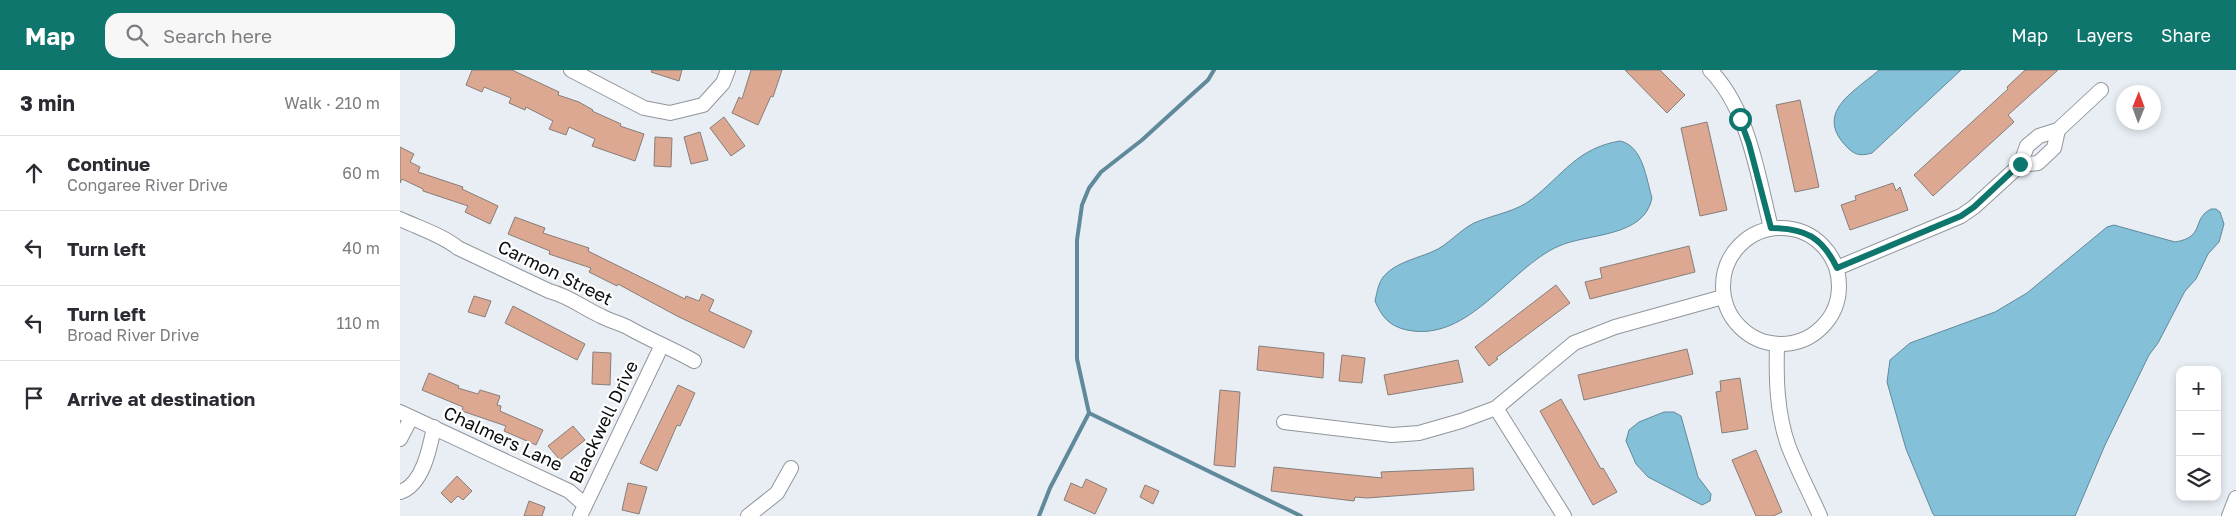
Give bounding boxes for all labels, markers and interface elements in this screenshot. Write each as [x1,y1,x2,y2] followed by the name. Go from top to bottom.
[105,13,455,58] search box
[25,21,75,50] text: Map
[123,21,151,49] icon: search
[163,24,272,47] text: Search here
[2011,24,2048,46] text: Map
[2076,24,2133,46] text: Layers
[2161,24,2211,46] text: Share
[2116,85,2161,130] north arrow
[20,90,75,116] text: 3 min
[284,93,380,113] text: Walk · 210 m
[1729,108,1752,131] route start
[67,152,150,175] text: Continue
[2009,153,2032,176] route end
[20,159,48,187] icon: ahead
[342,163,380,183] text: 60 m
[67,175,228,195] text: Congaree River Drive
[20,234,48,262] icon: left
[494,235,616,309] street label: Carmon Street
[67,237,146,260] text: Turn left
[342,238,380,258] text: 40 m
[67,302,146,325] text: Turn left
[20,309,48,337] icon: left
[336,313,380,333] text: 110 m
[67,325,199,345] text: Broad River Drive
[564,357,642,486] street label: Blackwell Drive
[2176,366,2221,501] map controls
[2176,366,2221,411] button: +
[20,384,48,412] icon: arrive
[67,387,255,410] text: Arrive at destination
[440,401,566,475] street label: Chalmers Lane
[2176,411,2221,456] button: −
[2176,456,2221,501] button: layers

